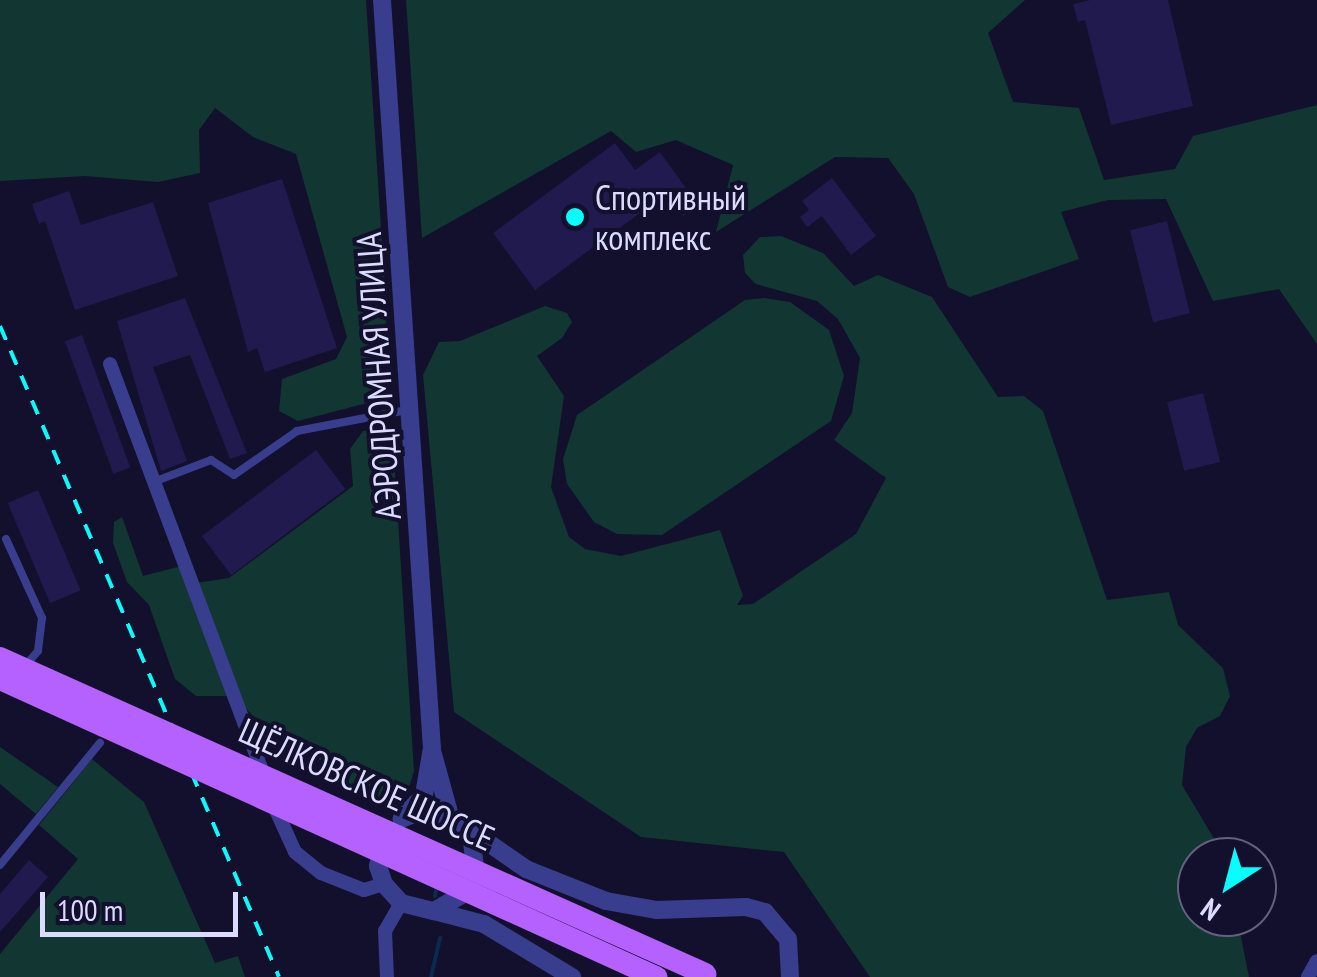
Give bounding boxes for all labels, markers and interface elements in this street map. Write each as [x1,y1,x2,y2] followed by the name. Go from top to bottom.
[595,176,746,258] place label: Спортивный комплекс
[564,206,586,228] marker: Спортивный комплекс
[347,230,409,522] street label: АЭРОДРОМНАЯ УЛИЦА
[233,709,501,859] street label: ЩЁЛКОВСКОЕ ШОССЕ
[1177,837,1277,937] north arrow
[45,872,242,934] scale bar
[57,890,123,929] text: 100 m
[1193,891,1227,929] text: N

